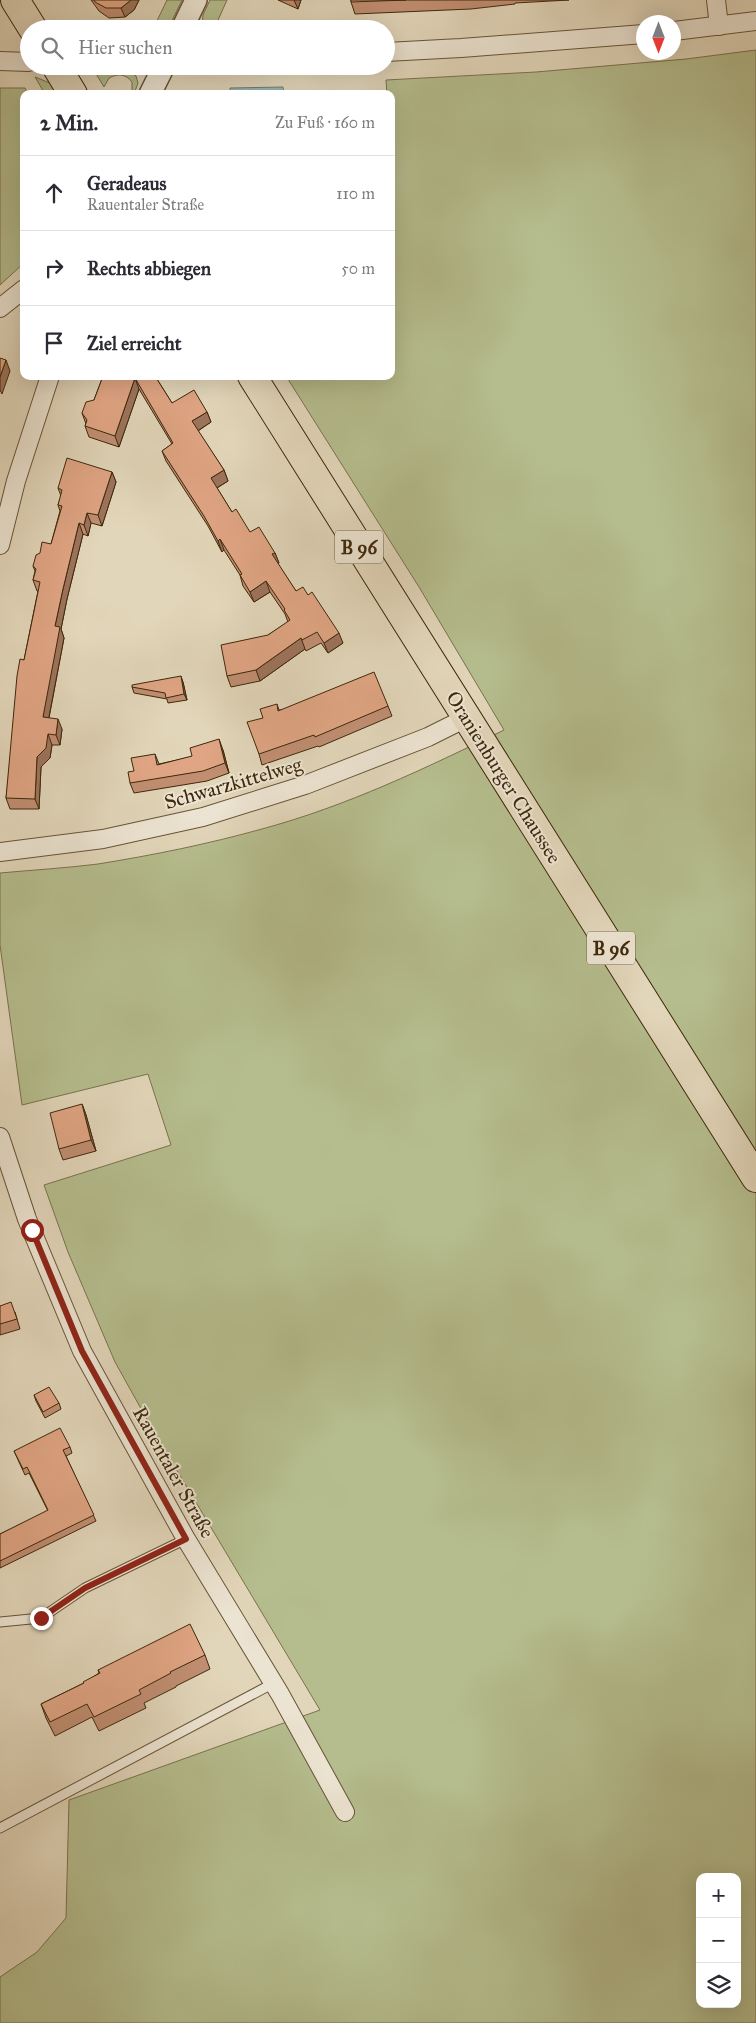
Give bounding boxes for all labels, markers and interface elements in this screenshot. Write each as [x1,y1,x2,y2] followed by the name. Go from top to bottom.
[636,15,681,60] north arrow
[20,20,395,75] search box
[38,34,66,62] icon: search
[78,36,172,59] text: Hier suchen
[40,110,98,136] text: 2 Min.
[275,113,375,132] text: Zu Fuß · 160 m
[87,172,166,195] text: Geradeaus
[40,179,68,207] icon: ahead
[336,184,375,203] text: 110 m
[87,195,204,214] text: Rauentaler Straße
[40,254,68,282] icon: right
[87,257,211,280] text: Rechts abbiegen
[341,259,375,278] text: 50 m
[40,329,68,357] icon: arrive
[87,332,181,355] text: Ziel erreicht
[335,530,383,564] road number: B 96
[440,686,567,868] street label: Oranienburger Chaussee
[161,752,305,815] street label: Schwarzkittelweg
[587,931,635,964] road number: B 96
[21,1219,44,1242] route start
[128,1402,220,1542] street label: Rauentaler Straße
[30,1607,53,1630] route end
[696,1873,741,2008] map controls
[696,1873,741,1918] button: +
[696,1918,741,1963] button: −
[696,1963,741,2008] button: layers

